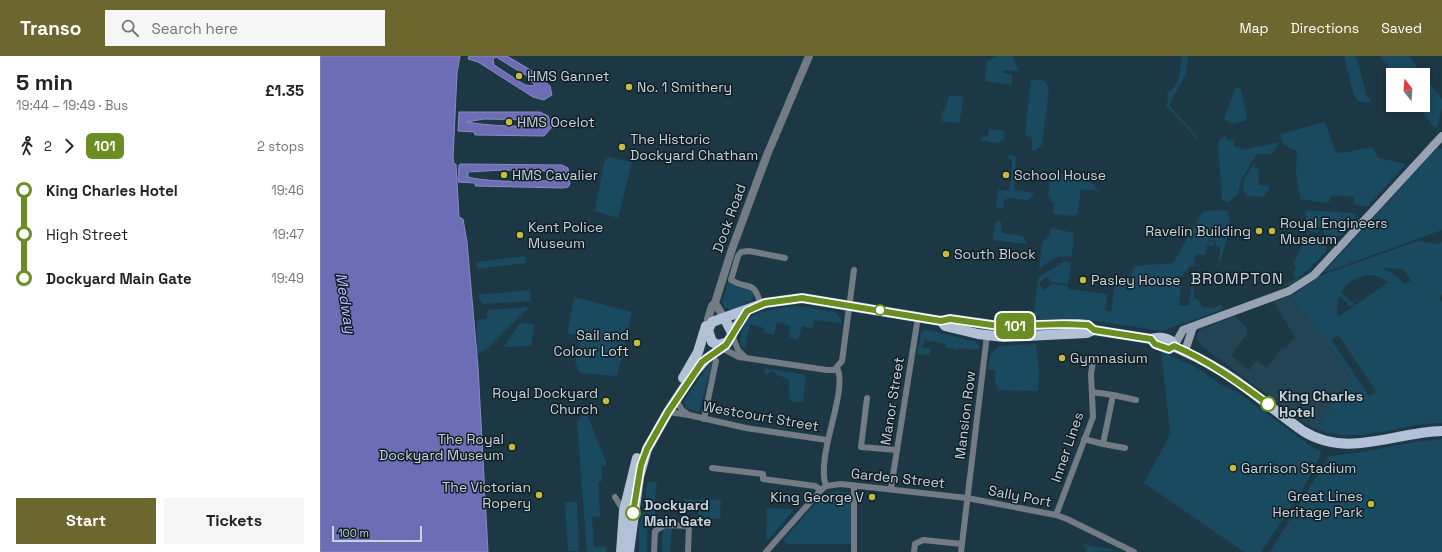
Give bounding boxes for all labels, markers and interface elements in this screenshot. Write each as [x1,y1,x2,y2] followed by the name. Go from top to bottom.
[105,10,385,46] search box
[20,16,81,41] text: Transo
[119,17,141,39] icon: search
[151,19,238,38] text: Search here
[1239,19,1269,37] text: Map
[1291,19,1359,37] text: Directions
[1381,19,1422,37] text: Saved
[527,67,609,85] place label: HMS Gannet
[16,68,73,96] text: 5 min
[1386,68,1430,112] north arrow
[1386,68,1430,112] map controls
[514,71,524,81] marker: HMS Gannet
[637,78,732,96] place label: No. 1 Smithery
[265,81,304,100] text: £1.35
[624,82,634,92] marker: No. 1 Smithery
[16,97,128,114] text: 19:44 – 19:49 · Bus
[517,113,595,131] place label: HMS Ocelot
[504,117,514,127] marker: HMS Ocelot
[630,130,758,164] place label: The Historic Dockyard Chatham
[16,135,38,157] icon: walk
[58,135,80,157] icon: forward
[94,137,116,155] text: 101
[44,138,52,155] text: 2
[257,138,304,155] text: 2 stops
[617,142,627,152] marker: The Historic Dockyard Chatham
[512,166,598,184] place label: HMS Cavalier
[1014,166,1106,184] place label: School House
[499,170,509,180] marker: HMS Cavalier
[1001,170,1011,180] marker: School House
[46,181,178,200] text: King Charles Hotel
[708,181,750,255] street label: Dock Road
[271,182,304,199] text: 19:46
[1280,214,1388,248] place label: Royal Engineers Museum
[528,218,603,252] place label: Kent Police Museum
[1145,222,1251,240] place label: Ravelin Building
[46,225,128,244] text: High Street
[272,226,304,243] text: 19:47
[1254,226,1264,236] marker: Ravelin Building
[1267,226,1277,236] marker: Royal Engineers Museum
[515,230,525,240] marker: Kent Police Museum
[954,245,1036,263] place label: South Block
[941,249,951,259] marker: South Block
[1190,268,1284,289] district label: BROMPTON
[46,269,192,288] text: Dockyard Main Gate
[271,270,304,287] text: 19:49
[332,271,360,335] water label: Medway
[1091,271,1181,289] place label: Pasley House
[1078,275,1088,285] marker: Pasley House
[874,304,886,316] unlabelled marker
[992,313,1038,339] line badge: 101
[1004,317,1026,335] text: 101
[553,326,629,360] place label: Sail and Colour Loft
[632,338,642,348] marker: Sail and Colour Loft
[1070,349,1148,367] place label: Gymnasium
[1057,353,1067,363] marker: Gymnasium
[876,356,908,446] street label: Manor Street
[951,370,979,460] street label: Mansion Row
[492,384,598,418] place label: Royal Dockyard Church
[1279,387,1363,421] place label: King Charles Hotel
[601,396,611,406] marker: Royal Dockyard Church
[1260,396,1276,412] marker: King Charles Hotel
[702,397,820,435] street label: Westcourt Street
[1047,410,1087,484] street label: Inner Lines
[379,430,504,464] place label: The Royal Dockyard Museum
[507,442,517,452] marker: The Royal Dockyard Museum
[1241,459,1356,477] place label: Garrison Stadium
[1228,463,1238,473] marker: Garrison Stadium
[850,464,946,492] street label: Garden Street
[442,478,531,512] place label: The Victorian Ropery
[987,481,1053,511] street label: Sally Port
[1273,487,1363,521] place label: Great Lines Heritage Park
[770,488,864,506] place label: King George V
[534,490,544,500] marker: The Victorian Ropery
[867,492,877,502] marker: King George V
[644,496,711,530] place label: Dockyard Main Gate
[16,498,156,544] button: Start
[164,498,304,544] button: Tickets
[1366,499,1376,509] marker: Great Lines Heritage Park
[625,505,641,521] marker: Dockyard Main Gate
[332,524,422,543] scale bar
[338,526,369,540] text: 100 m

